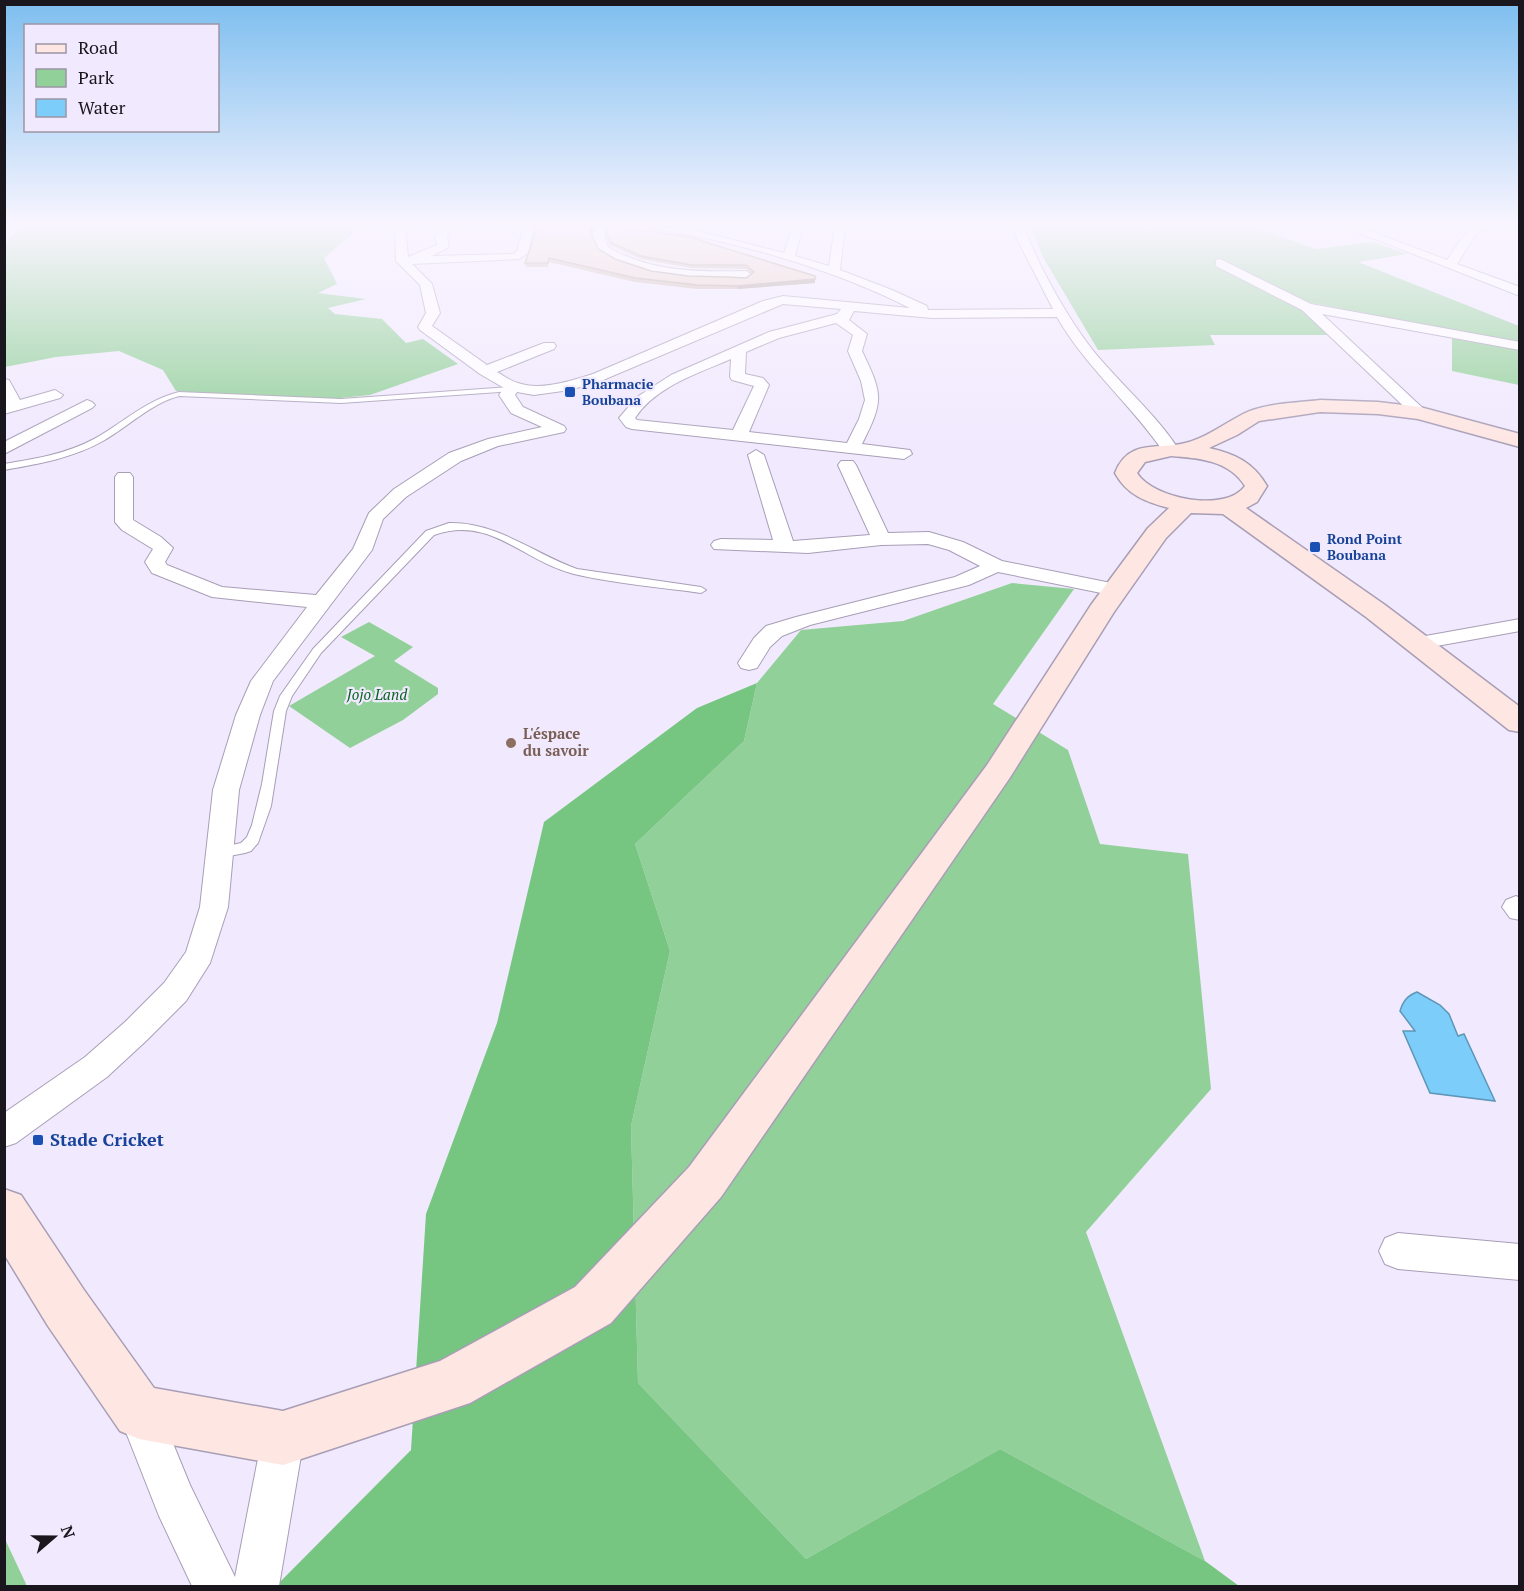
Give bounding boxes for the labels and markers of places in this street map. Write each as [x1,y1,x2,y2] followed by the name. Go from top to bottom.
[582,374,654,409] place label: Pharmacie Boubana
[563,385,577,399] marker: Pharmacie Boubana
[1327,529,1402,564] place label: Rond Point Boubana
[1308,540,1322,554] marker: Rond Point Boubana
[523,723,589,760] place label: L'éspace du savoir
[504,736,518,750] marker: L'éspace du savoir
[50,1127,164,1151] place label: Stade Cricket
[31,1133,45,1147] marker: Stade Cricket

